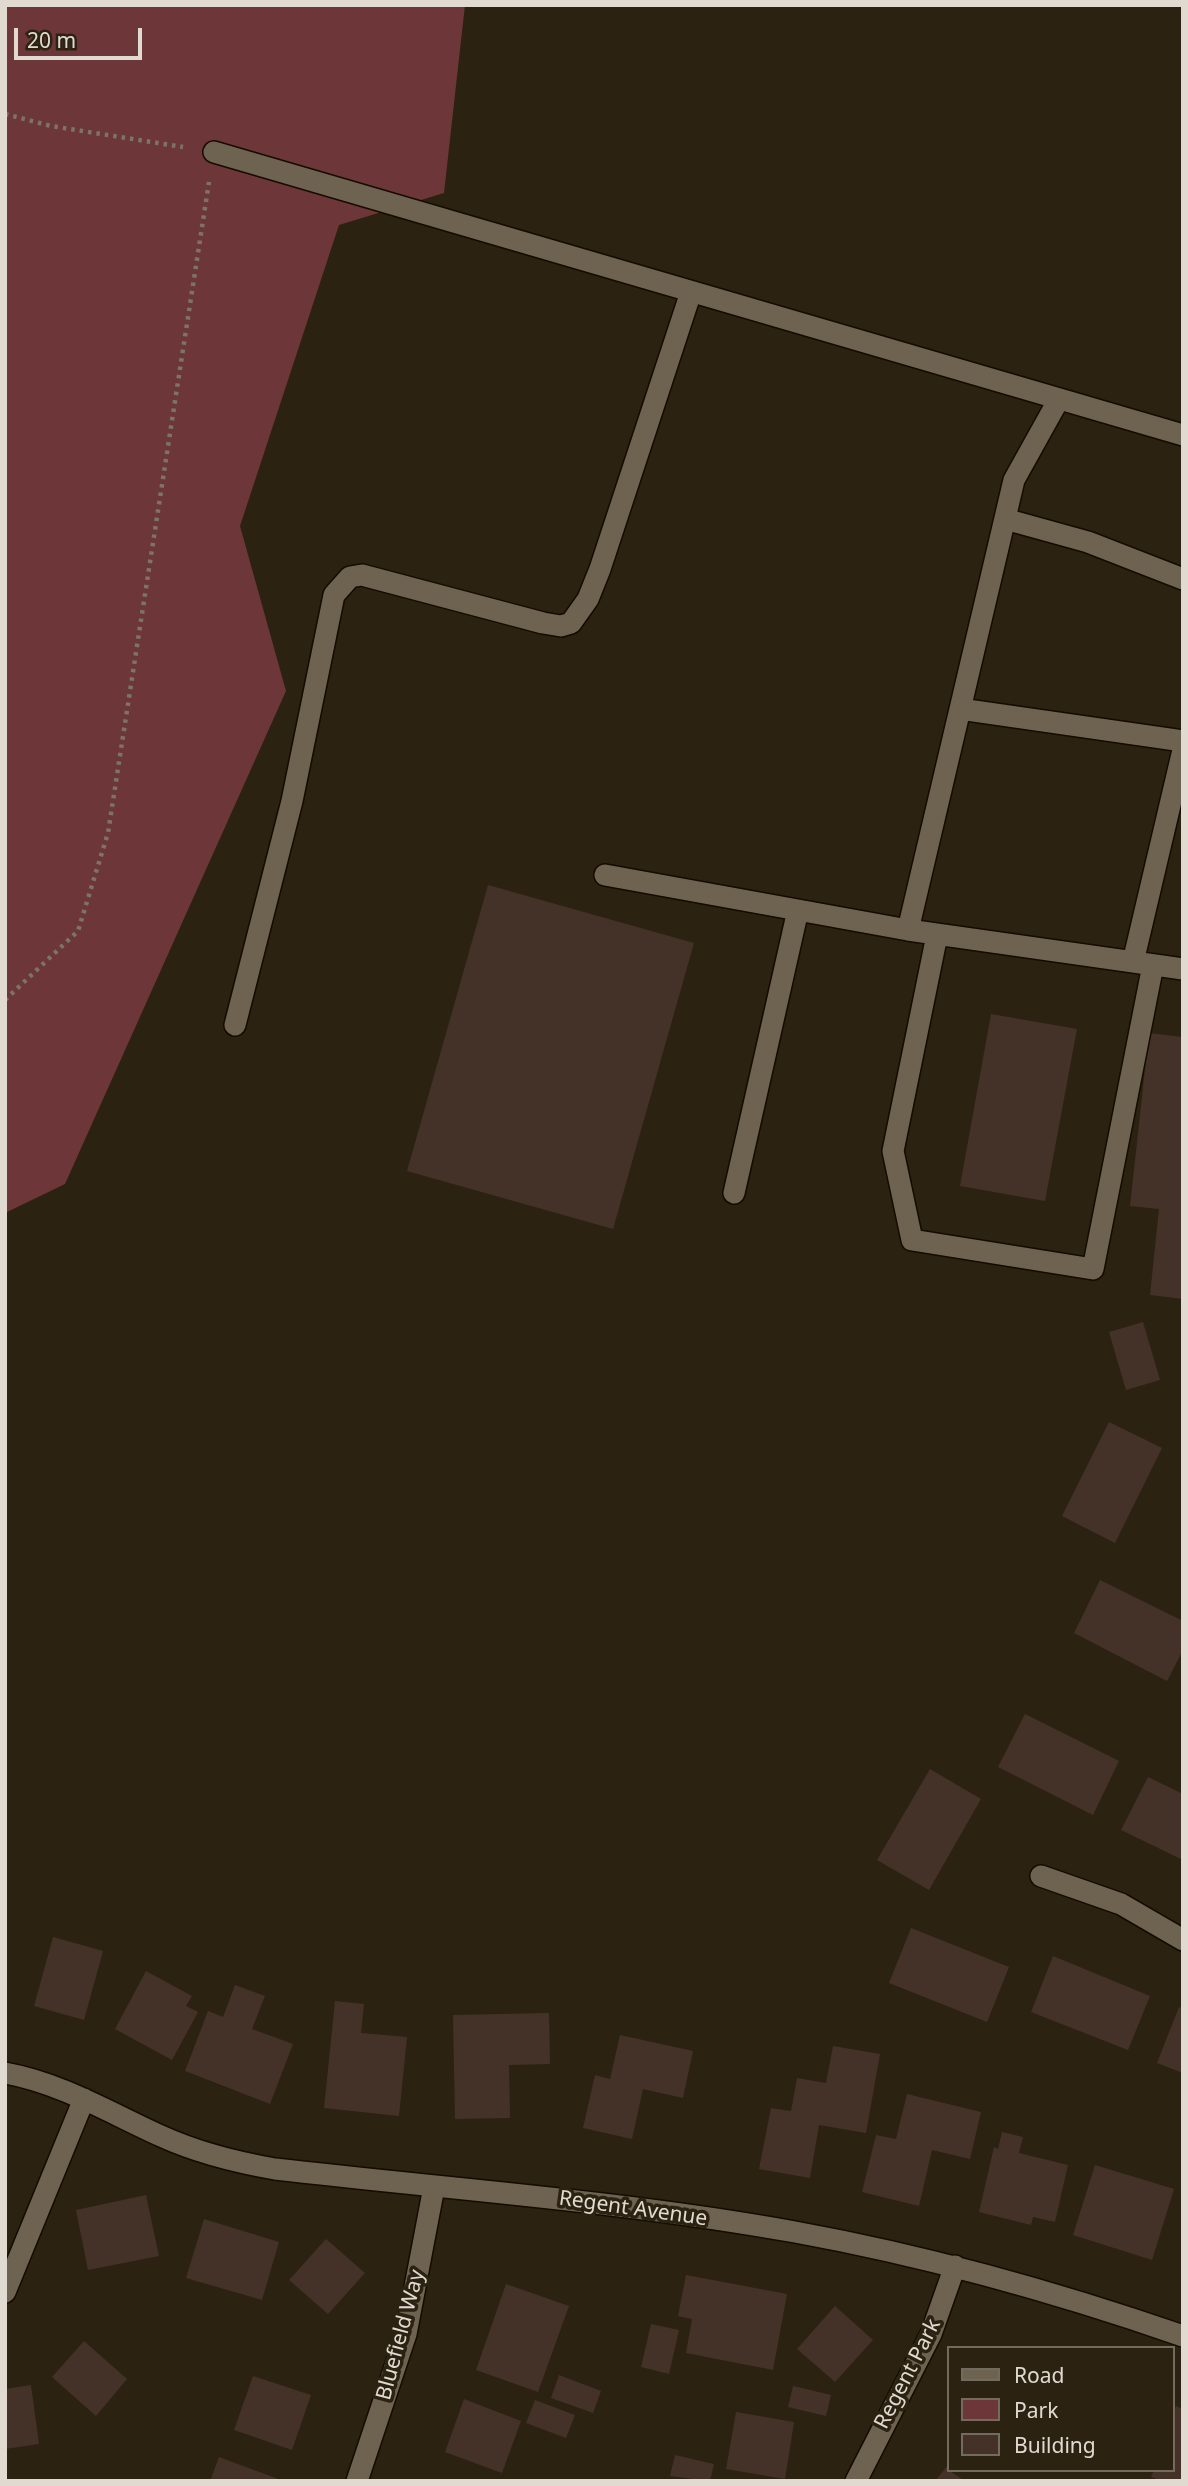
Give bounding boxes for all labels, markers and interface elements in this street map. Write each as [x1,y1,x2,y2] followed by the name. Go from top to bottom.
[18,14,145,58] scale bar
[27,26,76,54] text: 20 m
[557,2186,709,2232] street label: Regent Avenue
[372,2267,430,2403] street label: Bluefield Way
[870,2315,946,2433] street label: Regent Park
[946,2346,1174,2472] legend
[1014,2361,1064,2389] text: Road
[1014,2396,1058,2424] text: Park
[1014,2431,1096,2459] text: Building

